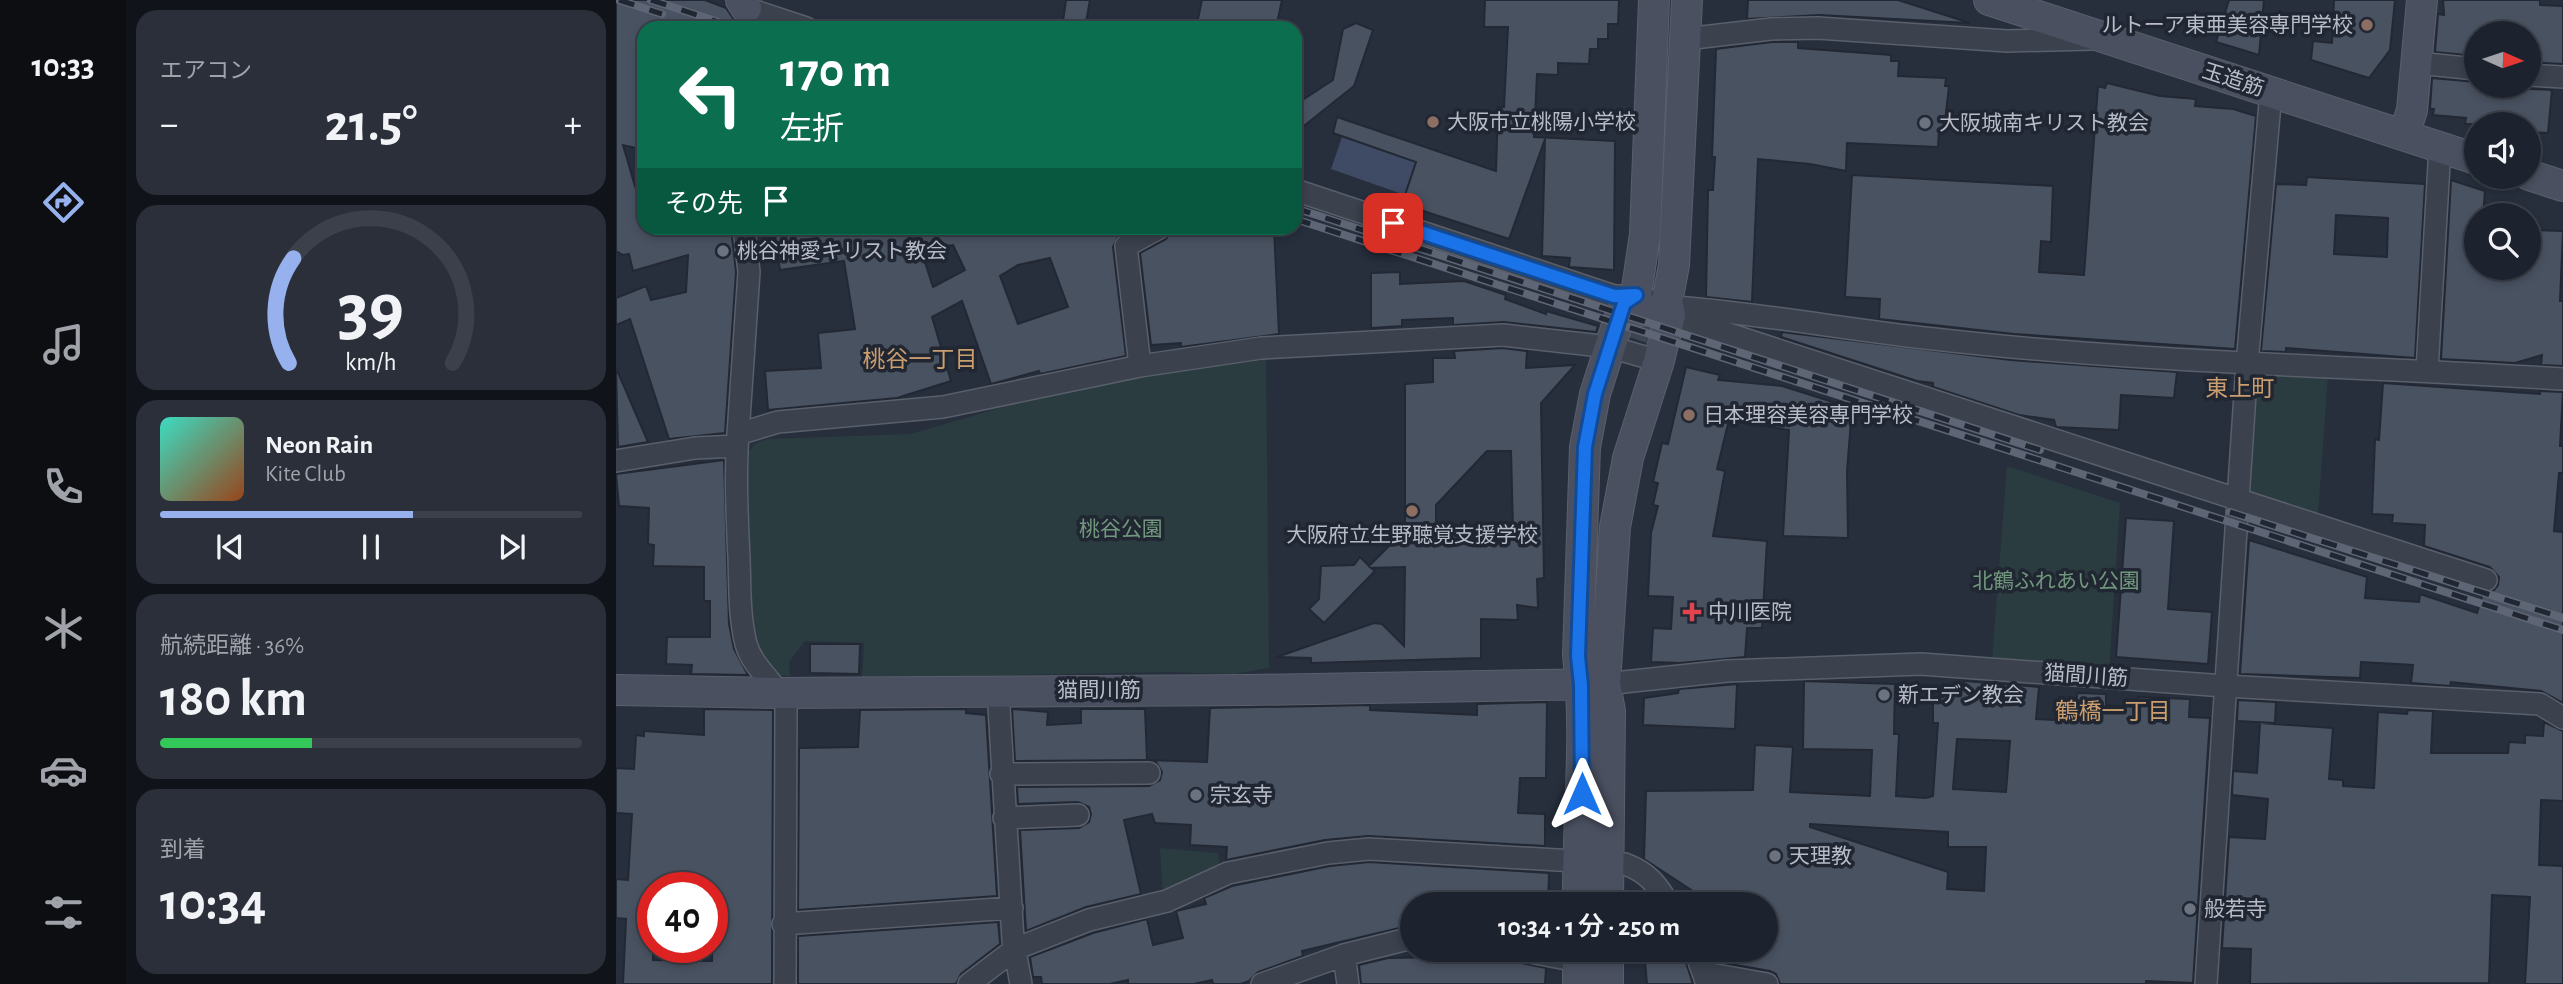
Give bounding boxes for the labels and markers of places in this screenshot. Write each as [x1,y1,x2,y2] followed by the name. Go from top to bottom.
[2102,14,2353,36] place label: ルトーア東亜美容専門学校
[2359,17,2375,33] marker: ルトーア東亜美容専門学校
[1447,111,1636,133] place label: 大阪市立桃陽小学校
[1939,112,2149,134] place label: 大阪城南キリスト教会
[1425,114,1441,130] marker: 大阪市立桃陽小学校
[1917,115,1933,131] marker: 大阪城南キリスト教会
[1363,193,1423,253] pin
[737,240,947,262] place label: 桃谷神愛キリスト教会
[715,243,731,259] marker: 桃谷神愛キリスト教会
[1703,404,1913,426] place label: 日本理容美容専門学校
[1681,407,1697,423] marker: 日本理容美容専門学校
[1404,503,1420,519] marker: 大阪府立生野聴覚支援学校
[1286,524,1538,546] place label: 大阪府立生野聴覚支援学校
[1708,601,1792,623] place label: 中川医院
[1682,602,1702,622] marker: 中川医院
[1898,684,2024,706] place label: 新エデン教会
[1876,687,1892,703] marker: 新エデン教会
[1210,784,1273,806] place label: 宗玄寺
[1188,787,1204,803] marker: 宗玄寺
[1789,845,1852,867] place label: 天理教
[1767,848,1783,864] marker: 天理教
[2204,898,2267,920] place label: 般若寺
[2182,901,2198,917] marker: 般若寺

